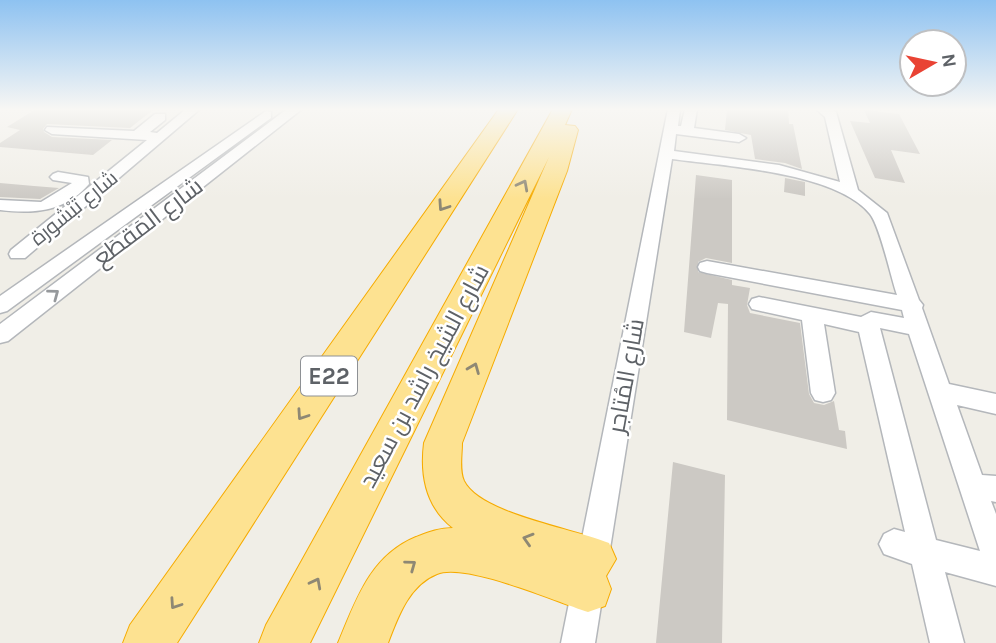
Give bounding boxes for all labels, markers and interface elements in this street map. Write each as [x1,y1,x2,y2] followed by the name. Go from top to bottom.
[898,28,968,98] north arrow
[937,52,961,69] text: N
[25,165,124,252] street label: شارع تَبْشورة
[88,172,210,274] street label: شارع المَقطَع
[515,180,529,193] one-way arrow
[439,199,452,212] one-way arrow
[353,260,497,493] street label: شارع الشيخ راشد بن سعيد
[46,289,59,302] one-way arrow
[602,316,652,438] street label: شارع المُتاجر
[301,356,357,396] road number: E22
[466,363,480,376] one-way arrow
[298,407,310,420] one-way arrow
[522,533,534,548] one-way arrow
[403,561,415,574] one-way arrow
[308,577,321,590] one-way arrow
[171,596,183,609] one-way arrow

